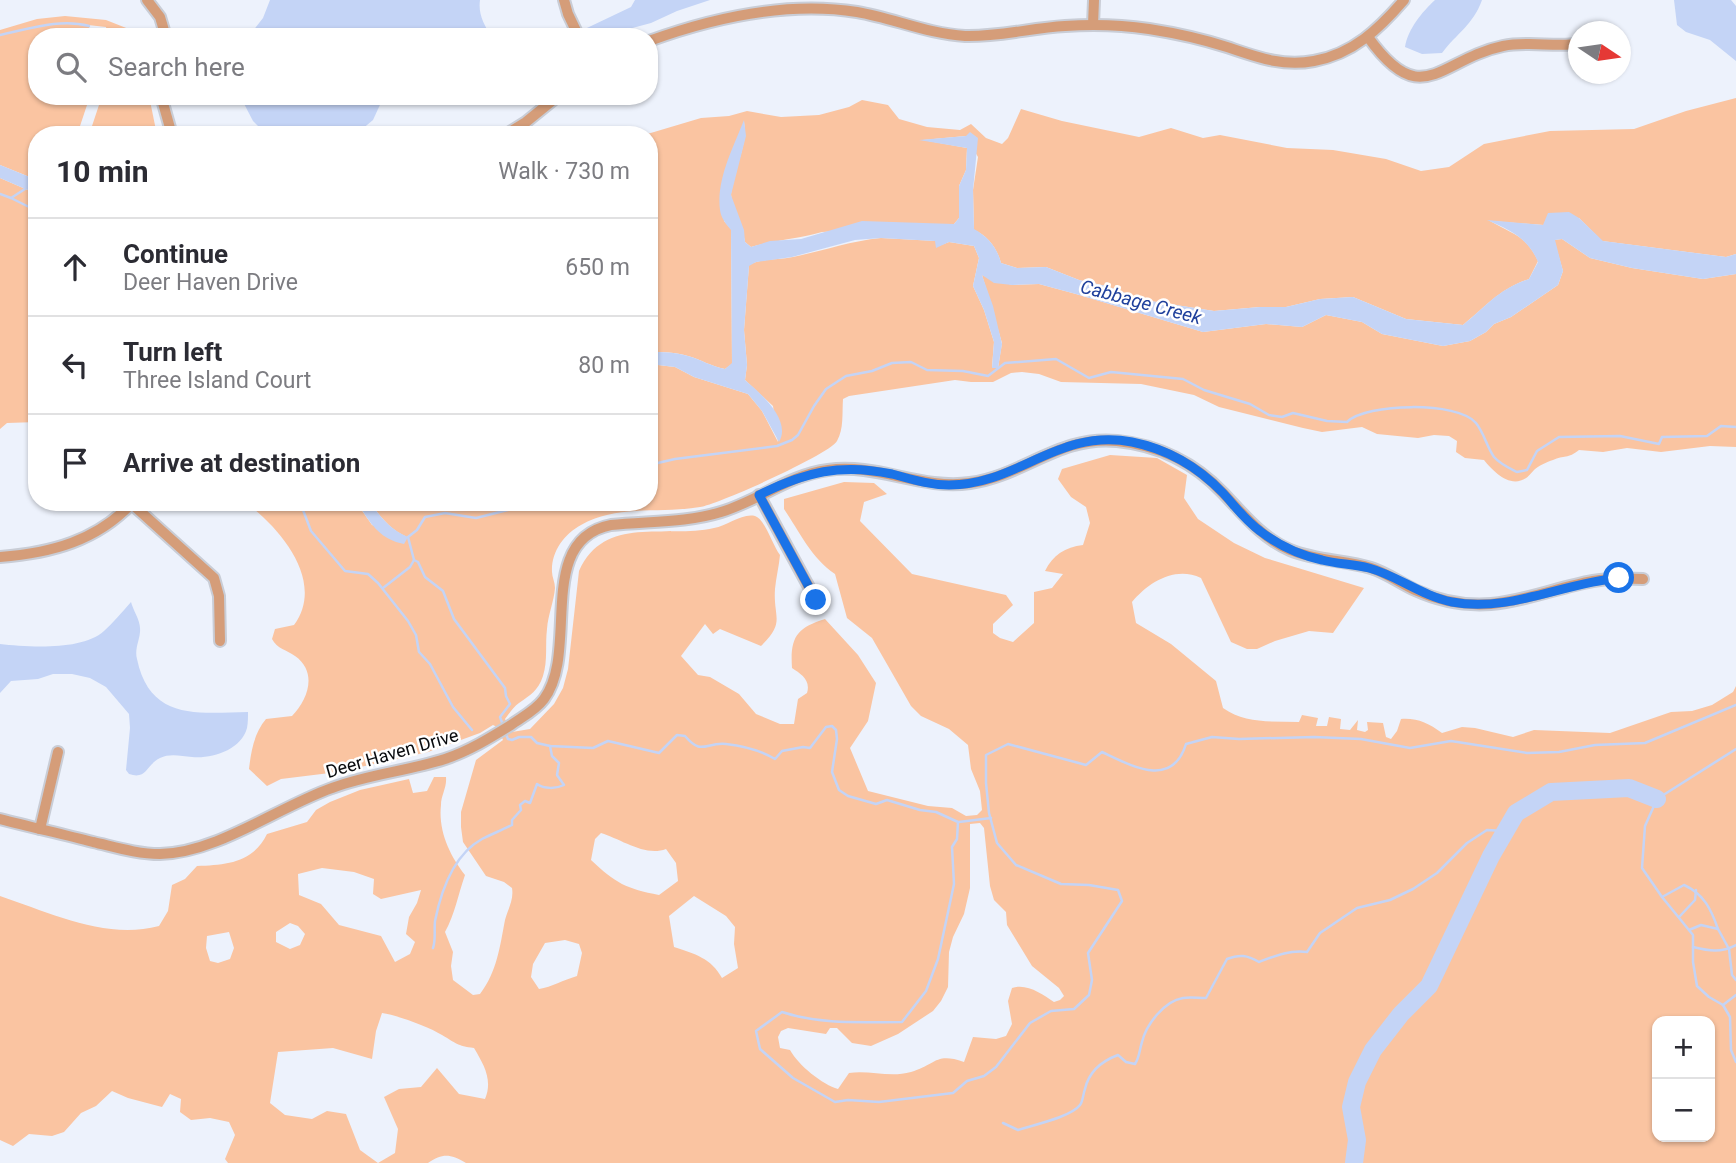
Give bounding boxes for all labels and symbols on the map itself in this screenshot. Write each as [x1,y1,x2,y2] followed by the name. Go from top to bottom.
[1568,21,1631,84] north arrow
[1078,275,1205,329] water label: Cabbage Creek
[1603,562,1634,593] route start
[800,584,831,615] route end
[323,724,461,782] street label: Deer Haven Drive

